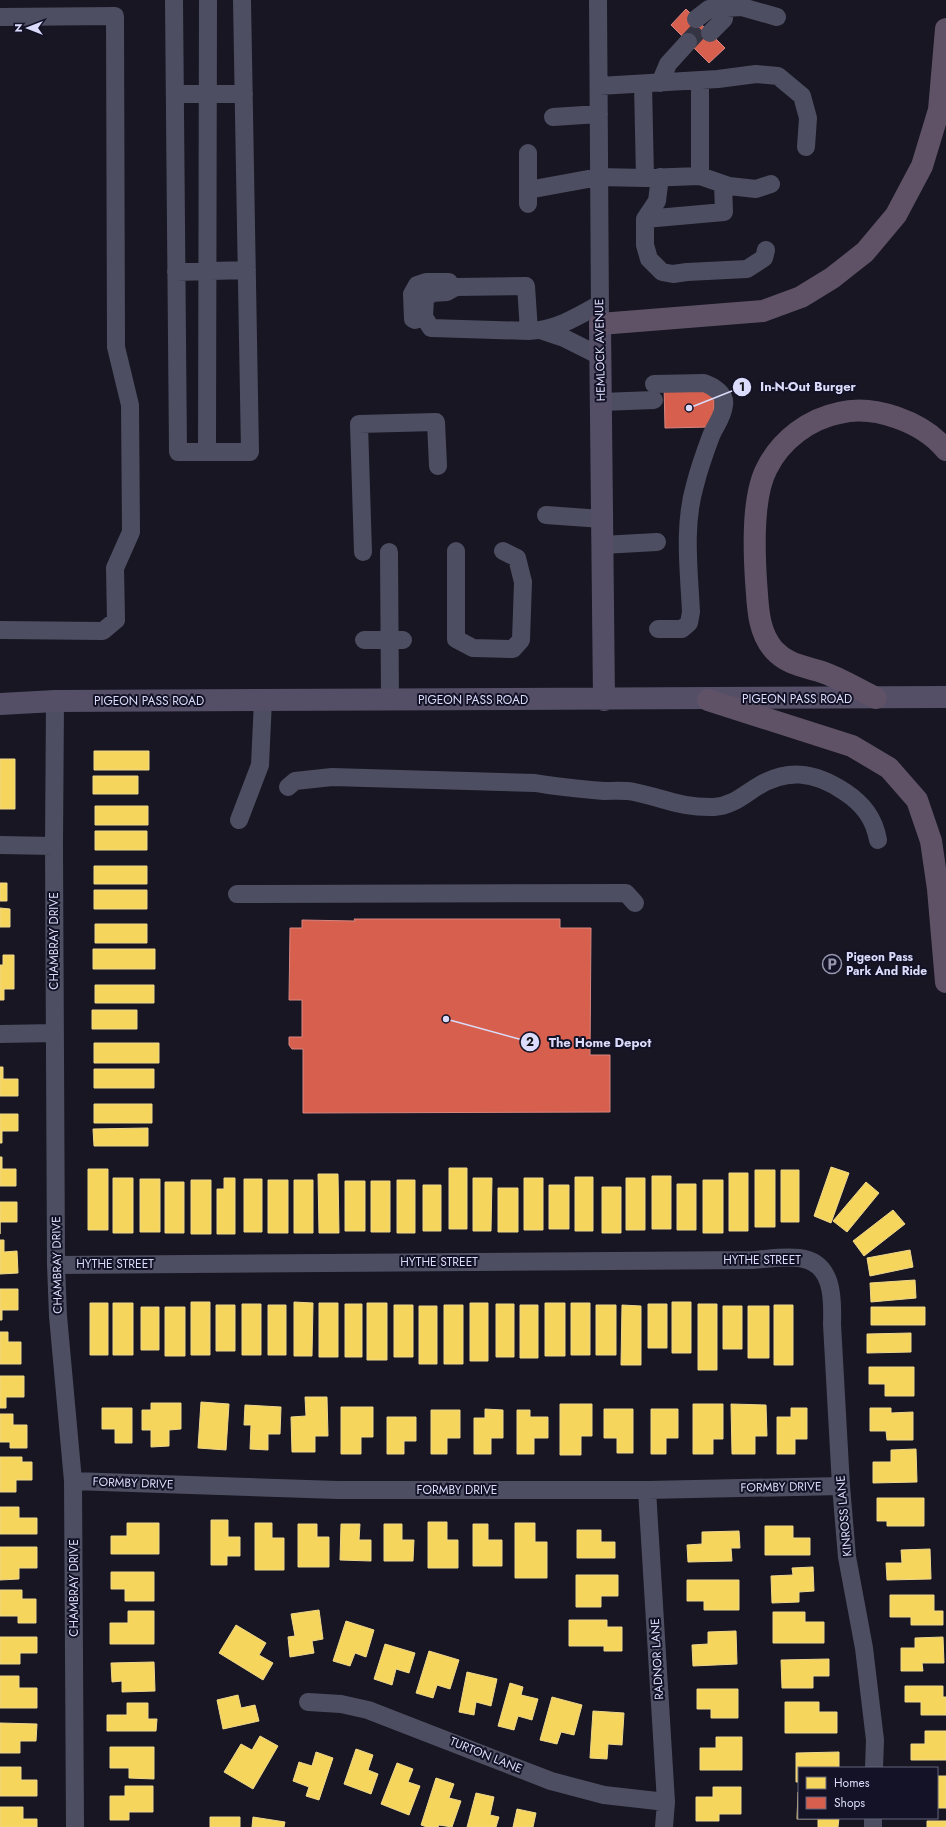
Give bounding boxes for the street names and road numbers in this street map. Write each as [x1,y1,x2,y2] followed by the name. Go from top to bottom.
[590,299,610,401] street label: HEMLOCK AVENUE
[742,690,852,708] street label: PIGEON PASS ROAD
[418,691,528,709] street label: PIGEON PASS ROAD
[94,692,204,710] street label: PIGEON PASS ROAD
[45,892,63,990] street label: CHAMBRAY DRIVE
[47,1216,67,1314] street label: CHAMBRAY DRIVE
[723,1251,801,1269] street label: HYTHE STREET
[400,1253,478,1271] street label: HYTHE STREET
[76,1255,154,1273] street label: HYTHE STREET
[92,1473,174,1493] street label: FORMBY DRIVE
[831,1475,857,1557] street label: KINROSS LANE
[740,1477,822,1497] street label: FORMBY DRIVE
[417,1481,497,1499] street label: FORMBY DRIVE
[65,1539,83,1637] street label: CHAMBRAY DRIVE
[646,1618,668,1700] street label: RADNOR LANE
[447,1732,525,1778] street label: TURTON LANE

